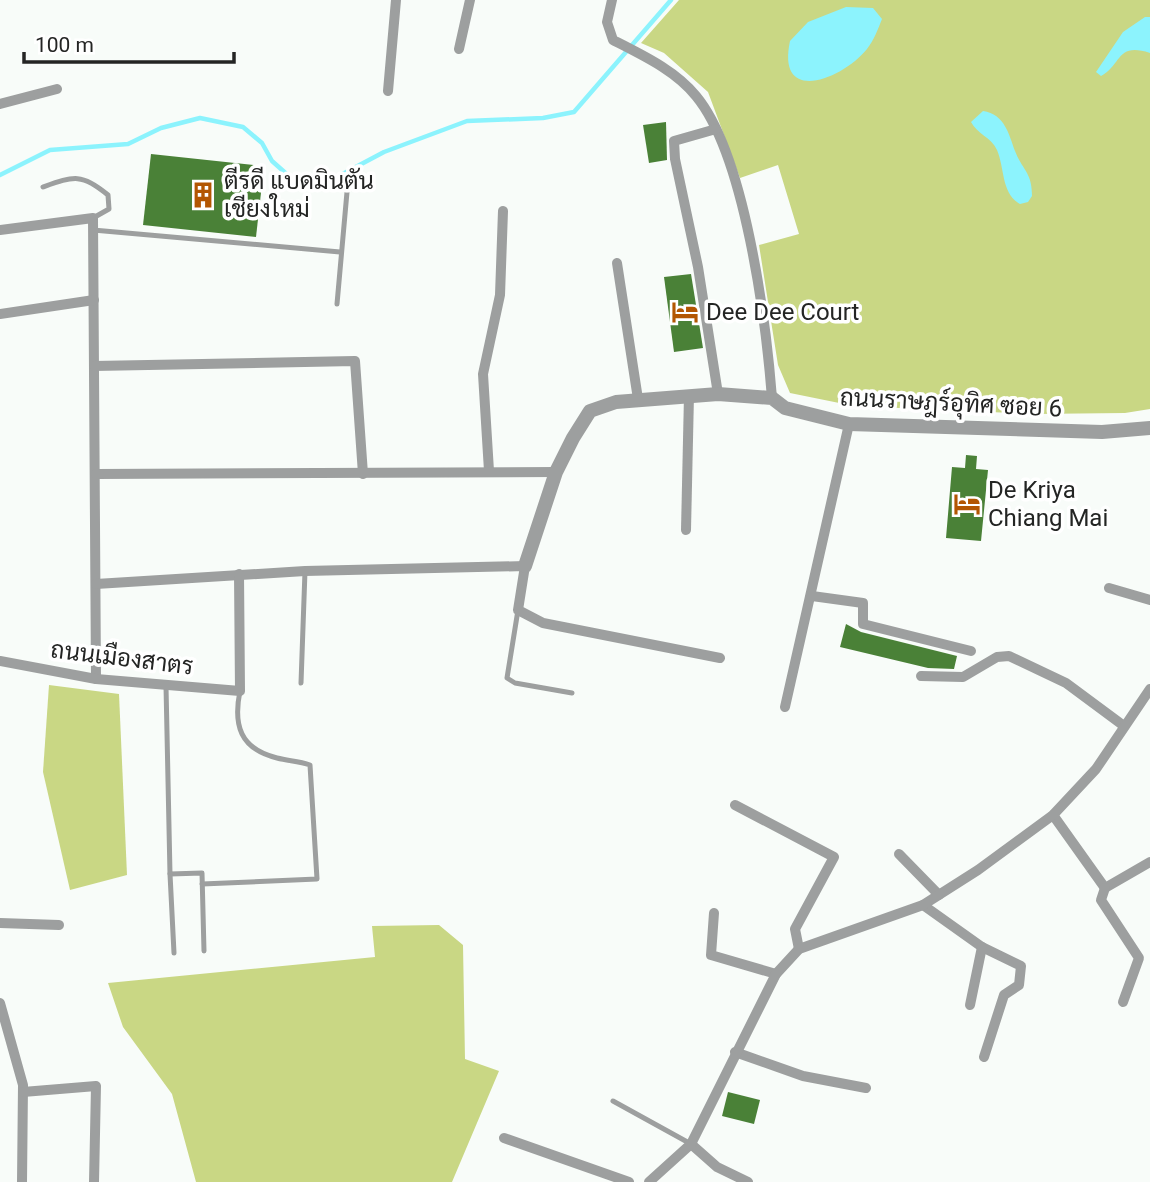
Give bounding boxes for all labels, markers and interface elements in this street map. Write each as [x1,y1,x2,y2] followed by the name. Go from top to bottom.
[24,21,234,65] scale bar
[35,33,94,57] text: 100 m
[224,166,374,223] place label: ตีรดี แบดมินตัน เชียงใหม่
[188,180,218,210] building icon: ตีรดี แบดมินตัน เชียงใหม่
[670,297,700,327] hotel icon: Dee Dee Court
[706,298,860,326] place label: Dee Dee Court
[839,381,1063,425] street label: ถนนราษฎร์อุทิศ ซอย 6
[988,476,1108,532] place label: De Kriya Chiang Mai
[952,489,982,519] hotel icon: De Kriya Chiang Mai
[49,634,195,681] street label: ถนนเมืองสาตร

